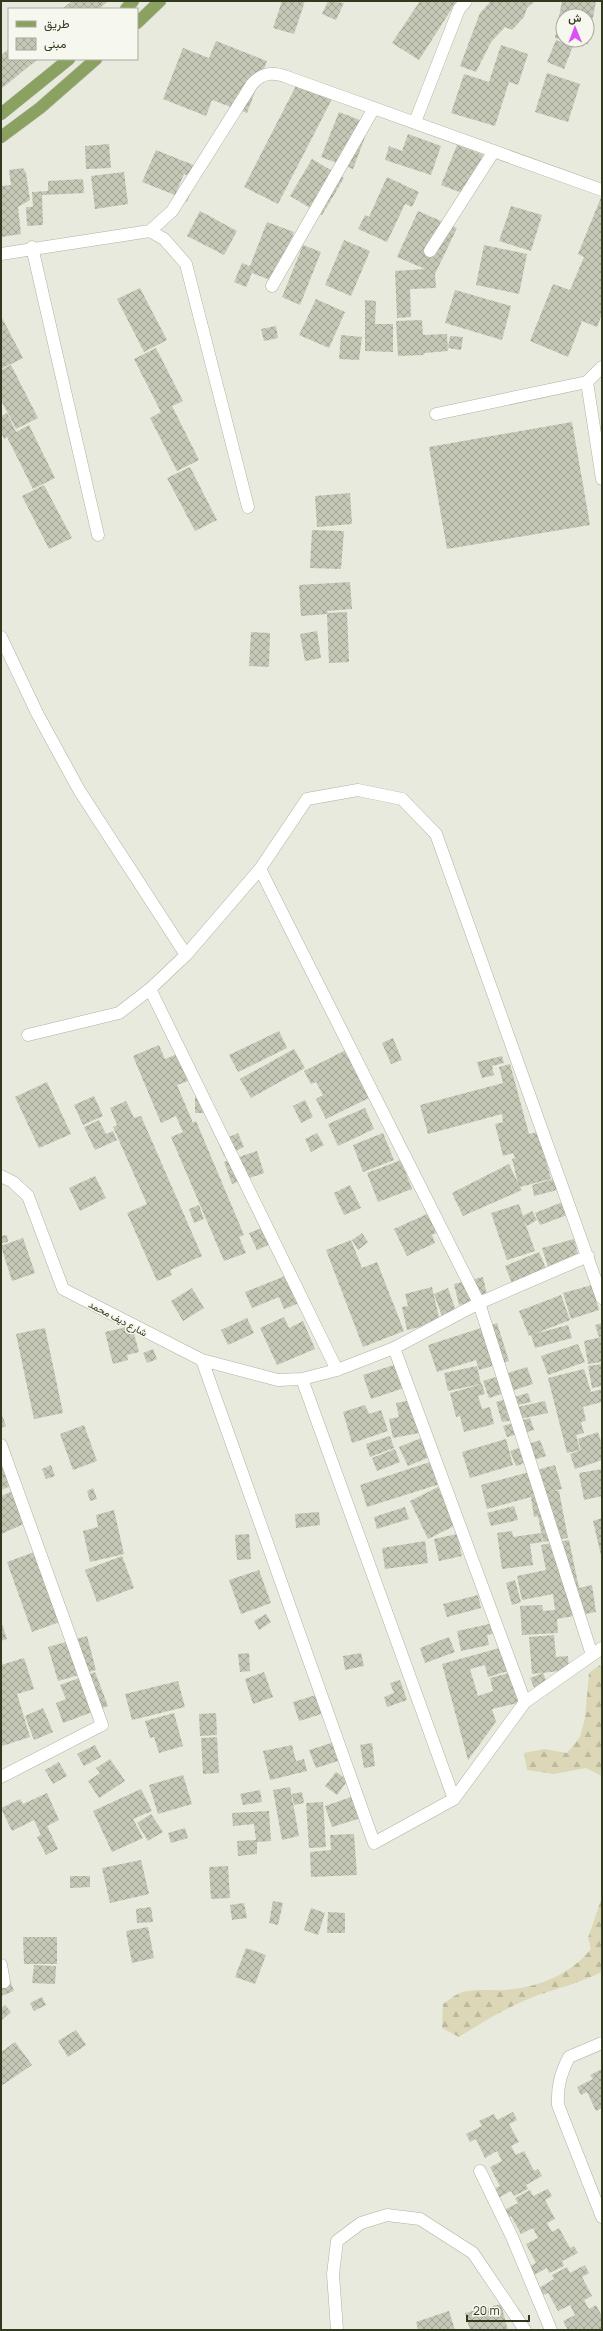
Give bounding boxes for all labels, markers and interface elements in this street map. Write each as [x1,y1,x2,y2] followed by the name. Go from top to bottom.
[8,8,138,60] legend
[555,8,595,48] north arrow
[568,10,582,25] text: ش
[44,15,70,32] text: طريق
[44,35,66,52] text: مبنى
[86,1297,150,1339] street label: شارع ديف محمد
[467,2297,529,2323] scale bar
[473,2302,500,2319] text: 20 m

